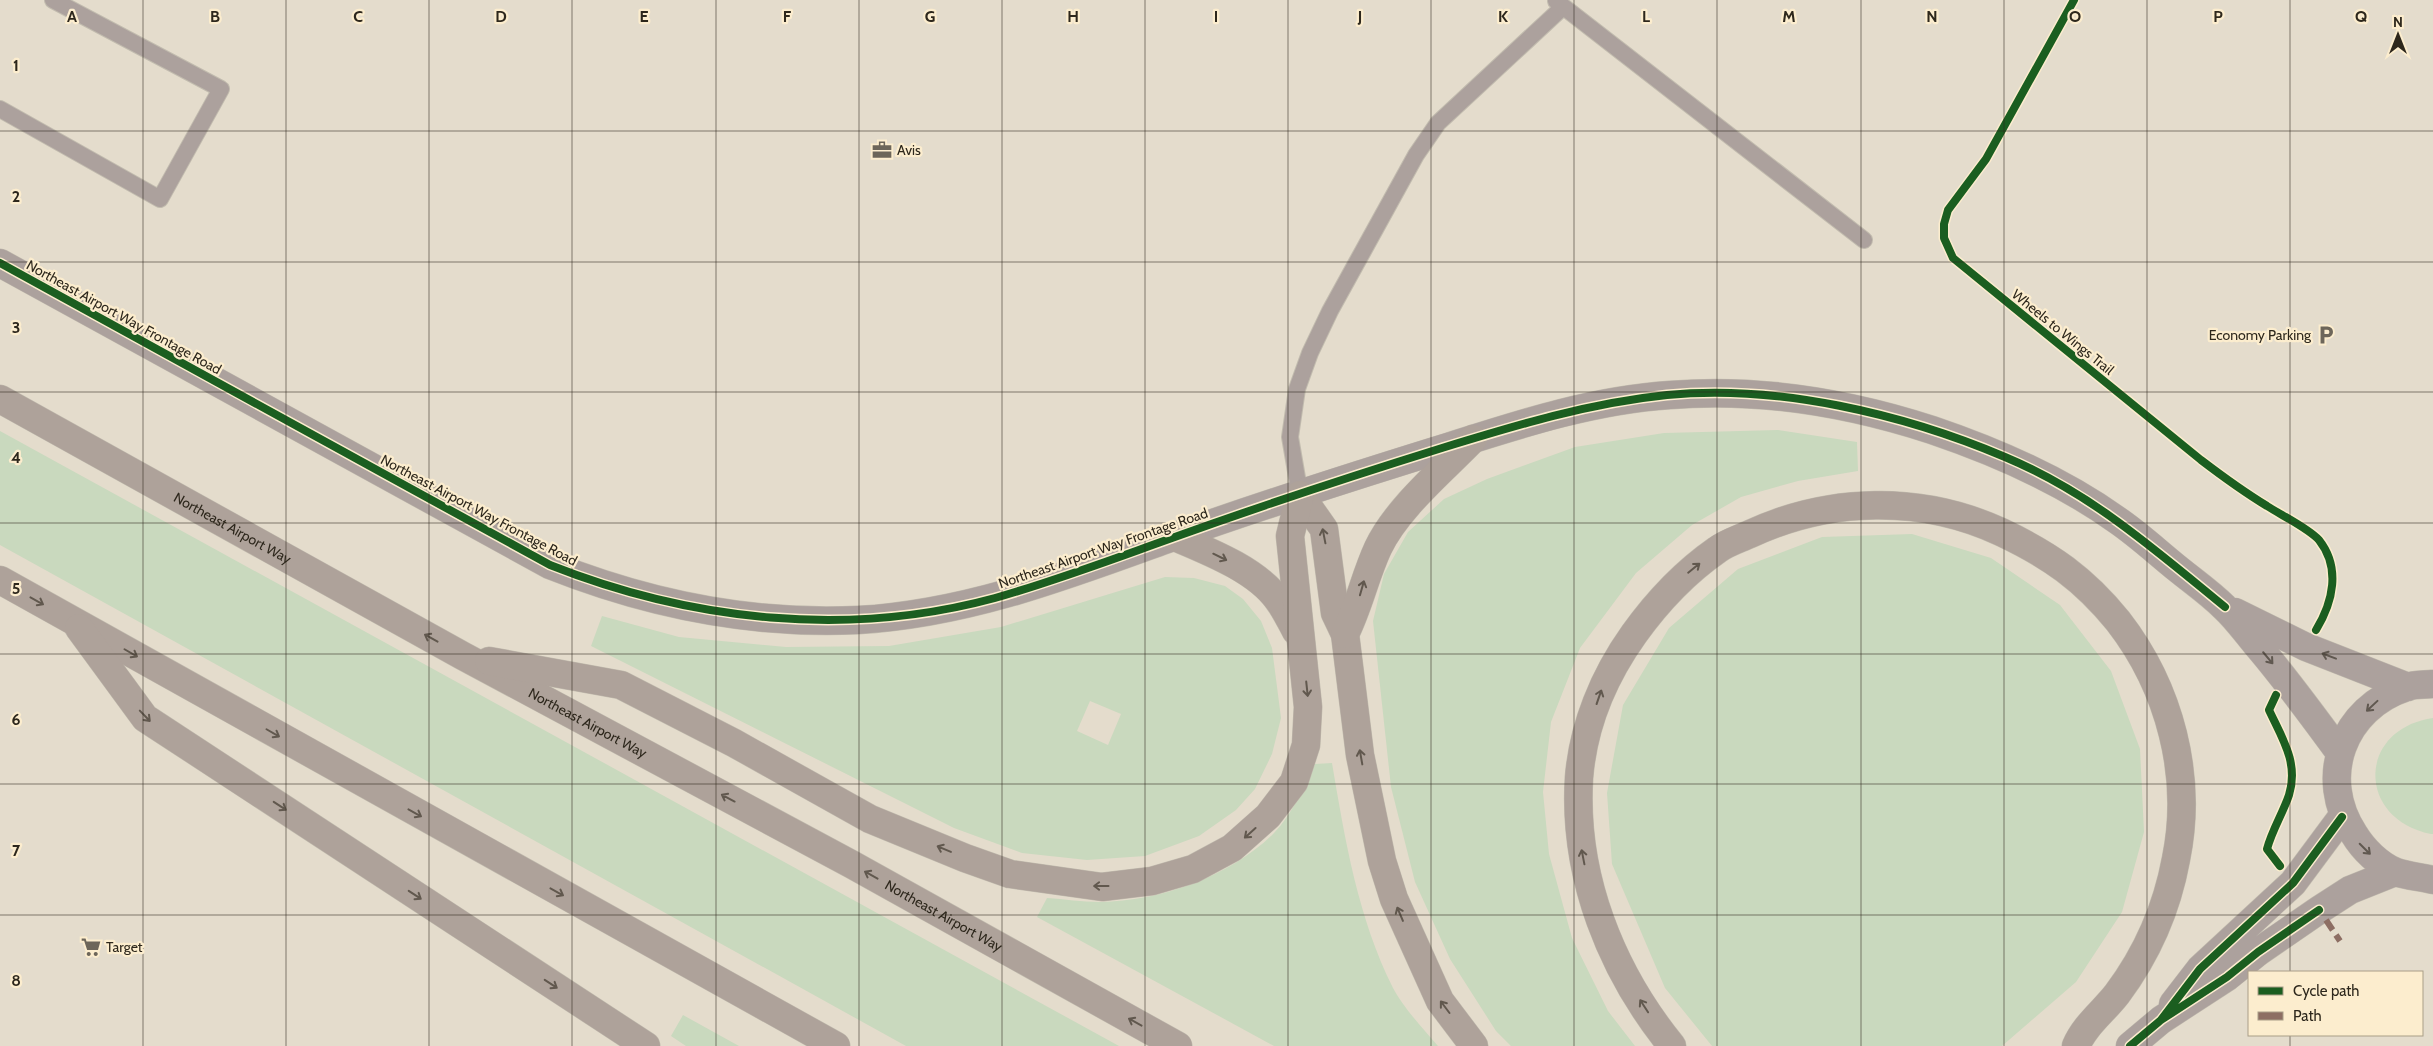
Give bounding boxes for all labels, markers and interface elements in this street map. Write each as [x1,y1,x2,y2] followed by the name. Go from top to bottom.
[67,7,77,26] text: A
[210,7,220,26] text: B
[353,7,363,26] text: C
[495,7,507,26] text: D
[639,7,649,26] text: E
[783,7,792,26] text: F
[925,7,935,26] text: G
[1067,7,1079,26] text: H
[1214,7,1218,26] text: I
[1357,7,1362,26] text: J
[1498,7,1508,26] text: K
[1642,7,1650,26] text: L
[1782,7,1796,26] text: M
[1926,7,1938,26] text: N
[2069,7,2081,26] text: O
[2213,7,2223,26] text: P
[2355,7,2367,26] text: Q
[2373,10,2423,60] north arrow
[2393,13,2403,31] text: N
[13,56,19,75] text: 1
[871,139,893,161] office icon: Avis
[897,141,921,159] place label: Avis
[12,187,20,206] text: 2
[23,256,225,378] street label: Northeast Airport Way Frontage Road
[2008,285,2118,379] street label: Wheels to Wings Trail
[12,318,20,337] text: 3
[2315,324,2337,346] parking icon: Economy Parking
[2209,326,2312,344] place label: Economy Parking
[11,448,21,467] text: 4
[378,450,580,570] street label: Northeast Airport Way Frontage Road
[171,488,295,568] street label: Northeast Airport Way
[996,504,1210,592] street label: Northeast Airport Way Frontage Road
[1319,528,1328,544] one-way arrow
[1212,552,1227,562] one-way arrow
[1687,562,1700,573] one-way arrow
[12,579,20,598] text: 5
[1358,581,1368,597] one-way arrow
[29,596,44,606] one-way arrow
[423,633,438,643] one-way arrow
[124,649,138,659] one-way arrow
[2262,651,2273,664] one-way arrow
[2322,651,2337,660] one-way arrow
[1302,681,1311,697] one-way arrow
[525,684,650,762] street label: Northeast Airport Way
[1594,689,1604,705] one-way arrow
[2366,700,2379,712] one-way arrow
[139,709,151,722] one-way arrow
[12,710,21,729] text: 6
[265,729,279,739] one-way arrow
[1355,749,1365,765] one-way arrow
[720,793,735,803] one-way arrow
[272,801,286,811] one-way arrow
[407,808,422,818] one-way arrow
[1244,827,1257,838] one-way arrow
[12,841,21,860] text: 7
[2359,843,2371,855] one-way arrow
[936,844,951,853] one-way arrow
[1578,849,1588,865] one-way arrow
[864,870,878,880] one-way arrow
[882,876,1006,956] street label: Northeast Airport Way
[1093,881,1109,891] one-way arrow
[549,887,563,897] one-way arrow
[408,890,422,900] one-way arrow
[1395,907,1404,922] one-way arrow
[80,936,102,958] supermarket icon: Target
[106,938,143,956] place label: Target
[11,971,21,990] text: 8
[2248,971,2423,1036] legend
[544,980,558,990] one-way arrow
[2293,982,2359,1000] text: Cycle path
[1440,1000,1450,1014] one-way arrow
[1639,1000,1649,1014] one-way arrow
[2293,1007,2322,1025] text: Path
[1128,1017,1143,1027] one-way arrow

